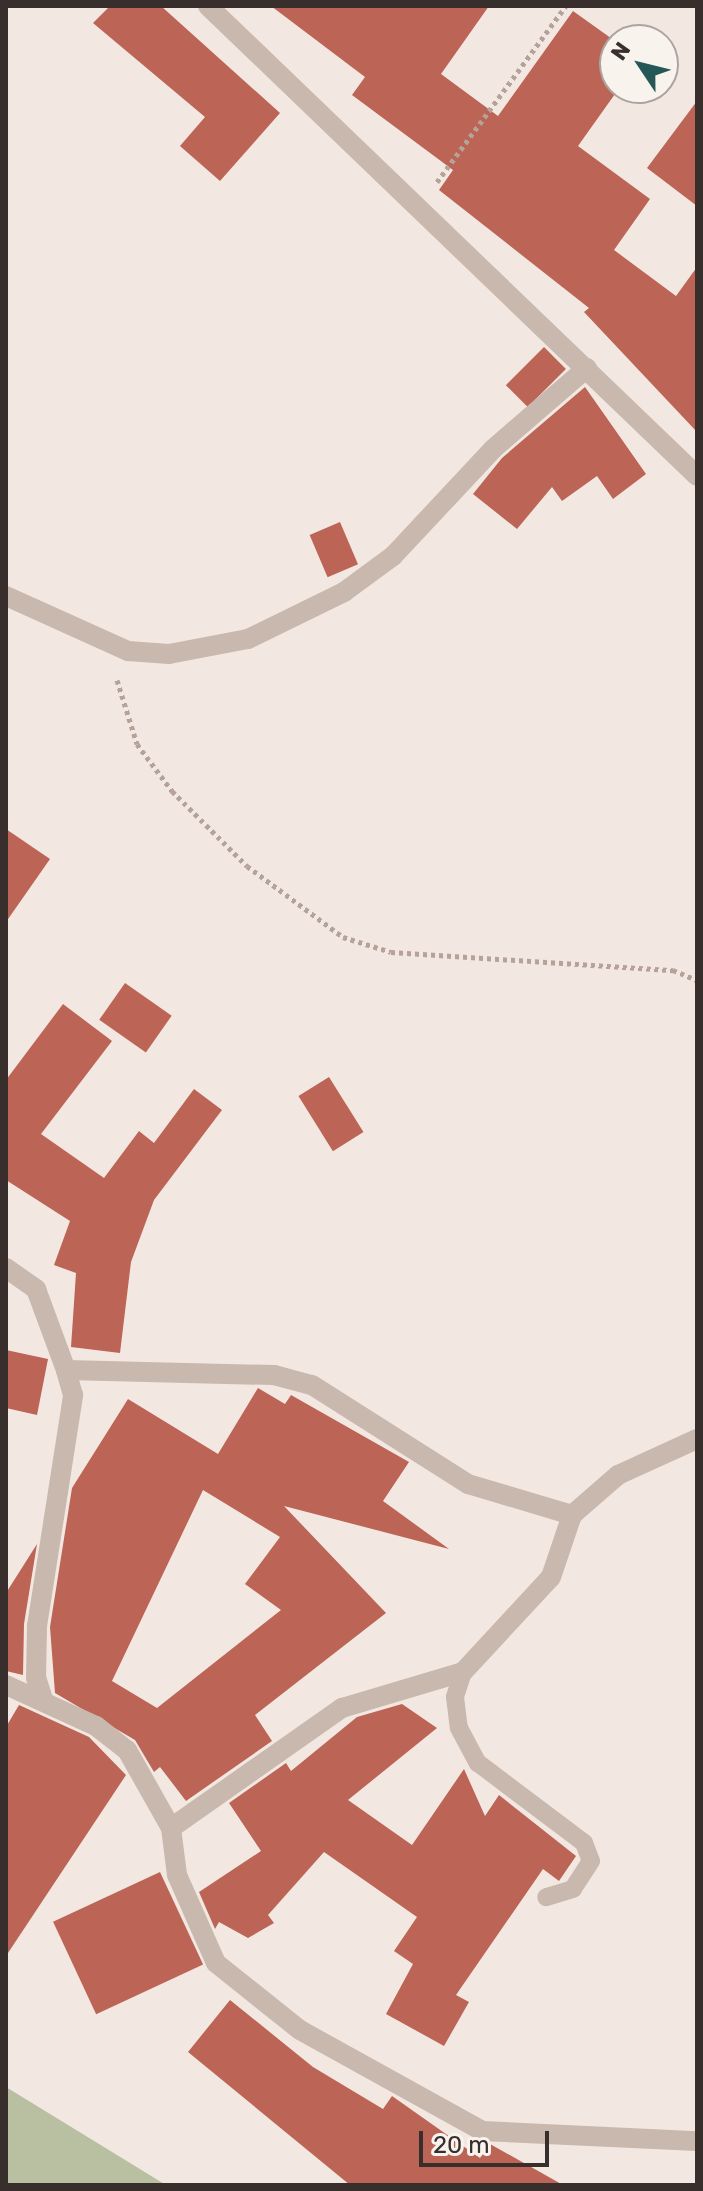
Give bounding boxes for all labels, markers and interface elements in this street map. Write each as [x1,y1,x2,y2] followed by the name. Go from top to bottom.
[599,24,679,104] north arrow
[605,37,636,65] text: N
[423,2115,553,2165] scale bar
[433,2131,490,2159] text: 20 m

